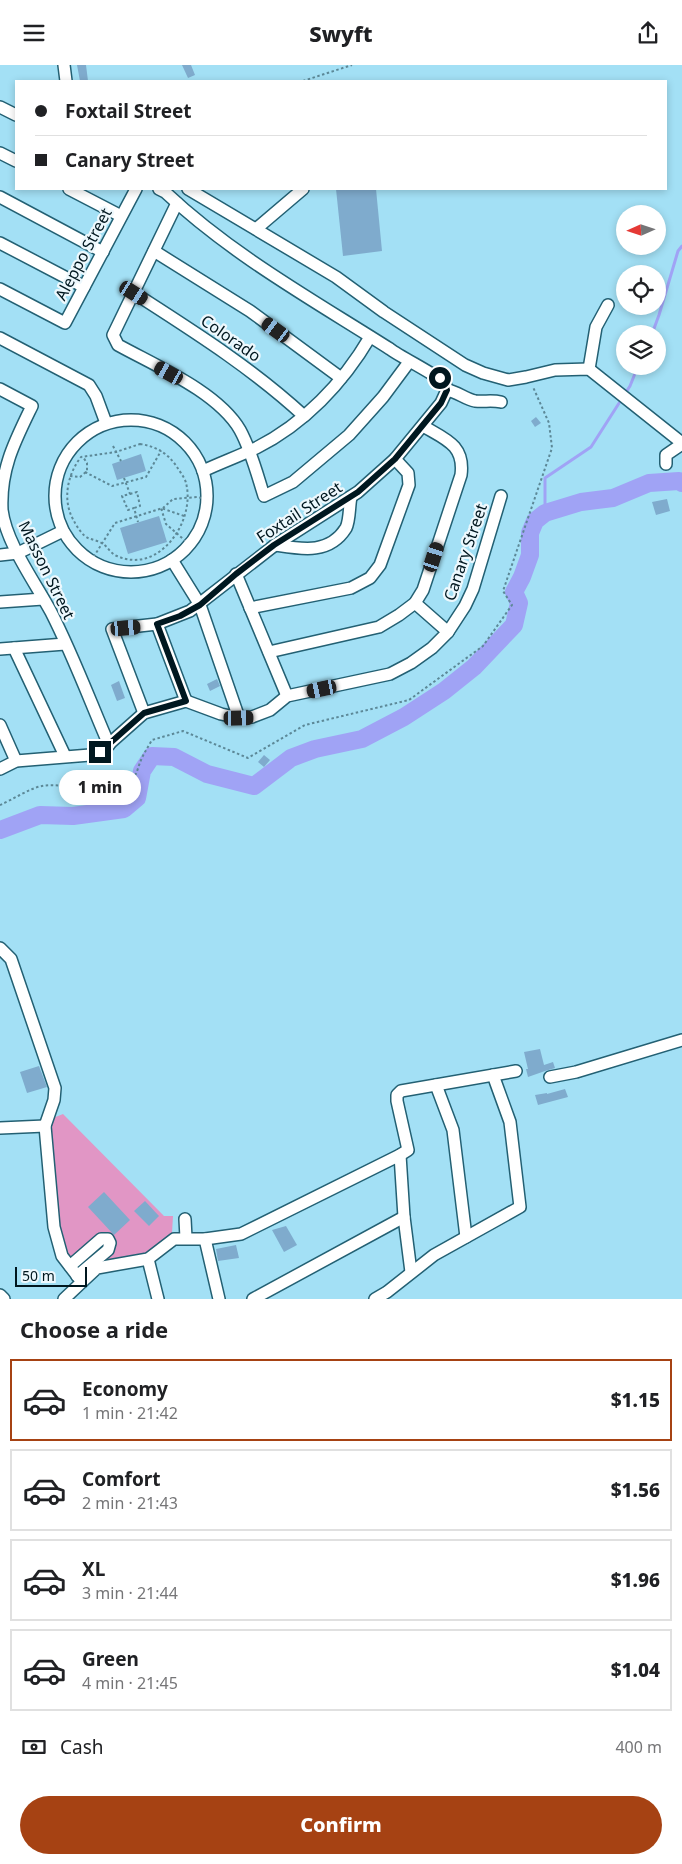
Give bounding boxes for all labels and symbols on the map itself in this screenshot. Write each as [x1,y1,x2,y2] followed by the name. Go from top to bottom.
[49,204,117,304] street label: Aleppo Street
[616,205,666,255] north arrow
[117,279,150,307] car
[197,309,265,367] street label: Colorado
[259,315,292,345] car
[152,359,185,387] car
[429,367,451,389] route start
[252,476,346,548] street label: Foxtail Street
[438,500,492,604] street label: Canary Street
[14,517,80,623] street label: Masson Street
[422,540,445,574] car
[110,619,141,637] car
[305,679,338,699] car
[223,710,254,726] car
[89,741,111,763] route end
[59,769,141,805] callout: 1 min
[15,1264,88,1287] scale bar

